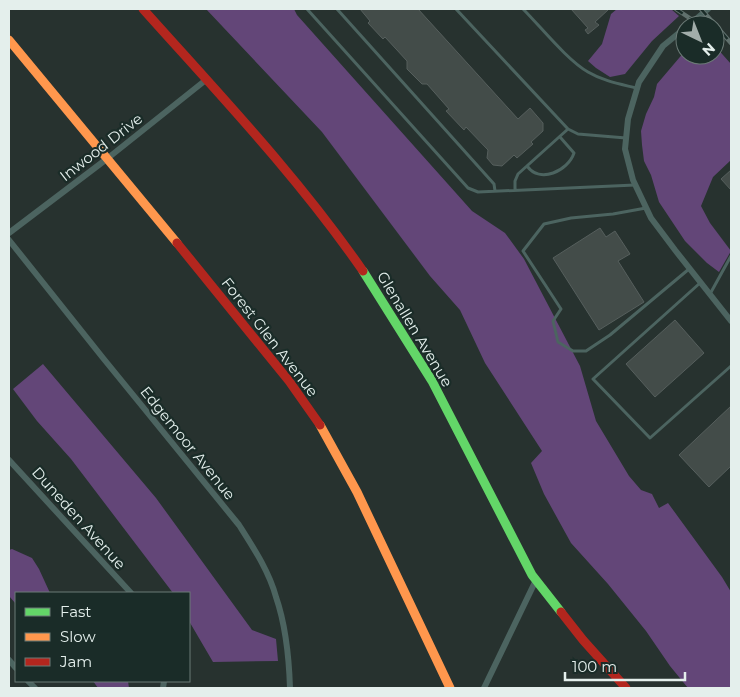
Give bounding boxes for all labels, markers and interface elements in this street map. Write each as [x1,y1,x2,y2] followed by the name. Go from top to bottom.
[675,15,725,65] north arrow
[699,39,719,60] text: N
[56,109,146,185] street label: Inwood Drive
[373,268,457,390] street label: Glenallen Avenue
[217,274,323,400] street label: Forest Glen Avenue
[136,382,240,504] street label: Edgemoor Avenue
[28,463,130,573] street label: Duneden Avenue
[15,592,190,682] legend
[60,602,91,621] text: Fast
[60,627,96,646] text: Slow
[565,650,685,682] scale bar
[59,652,92,671] text: Jam
[572,657,617,676] text: 100 m

